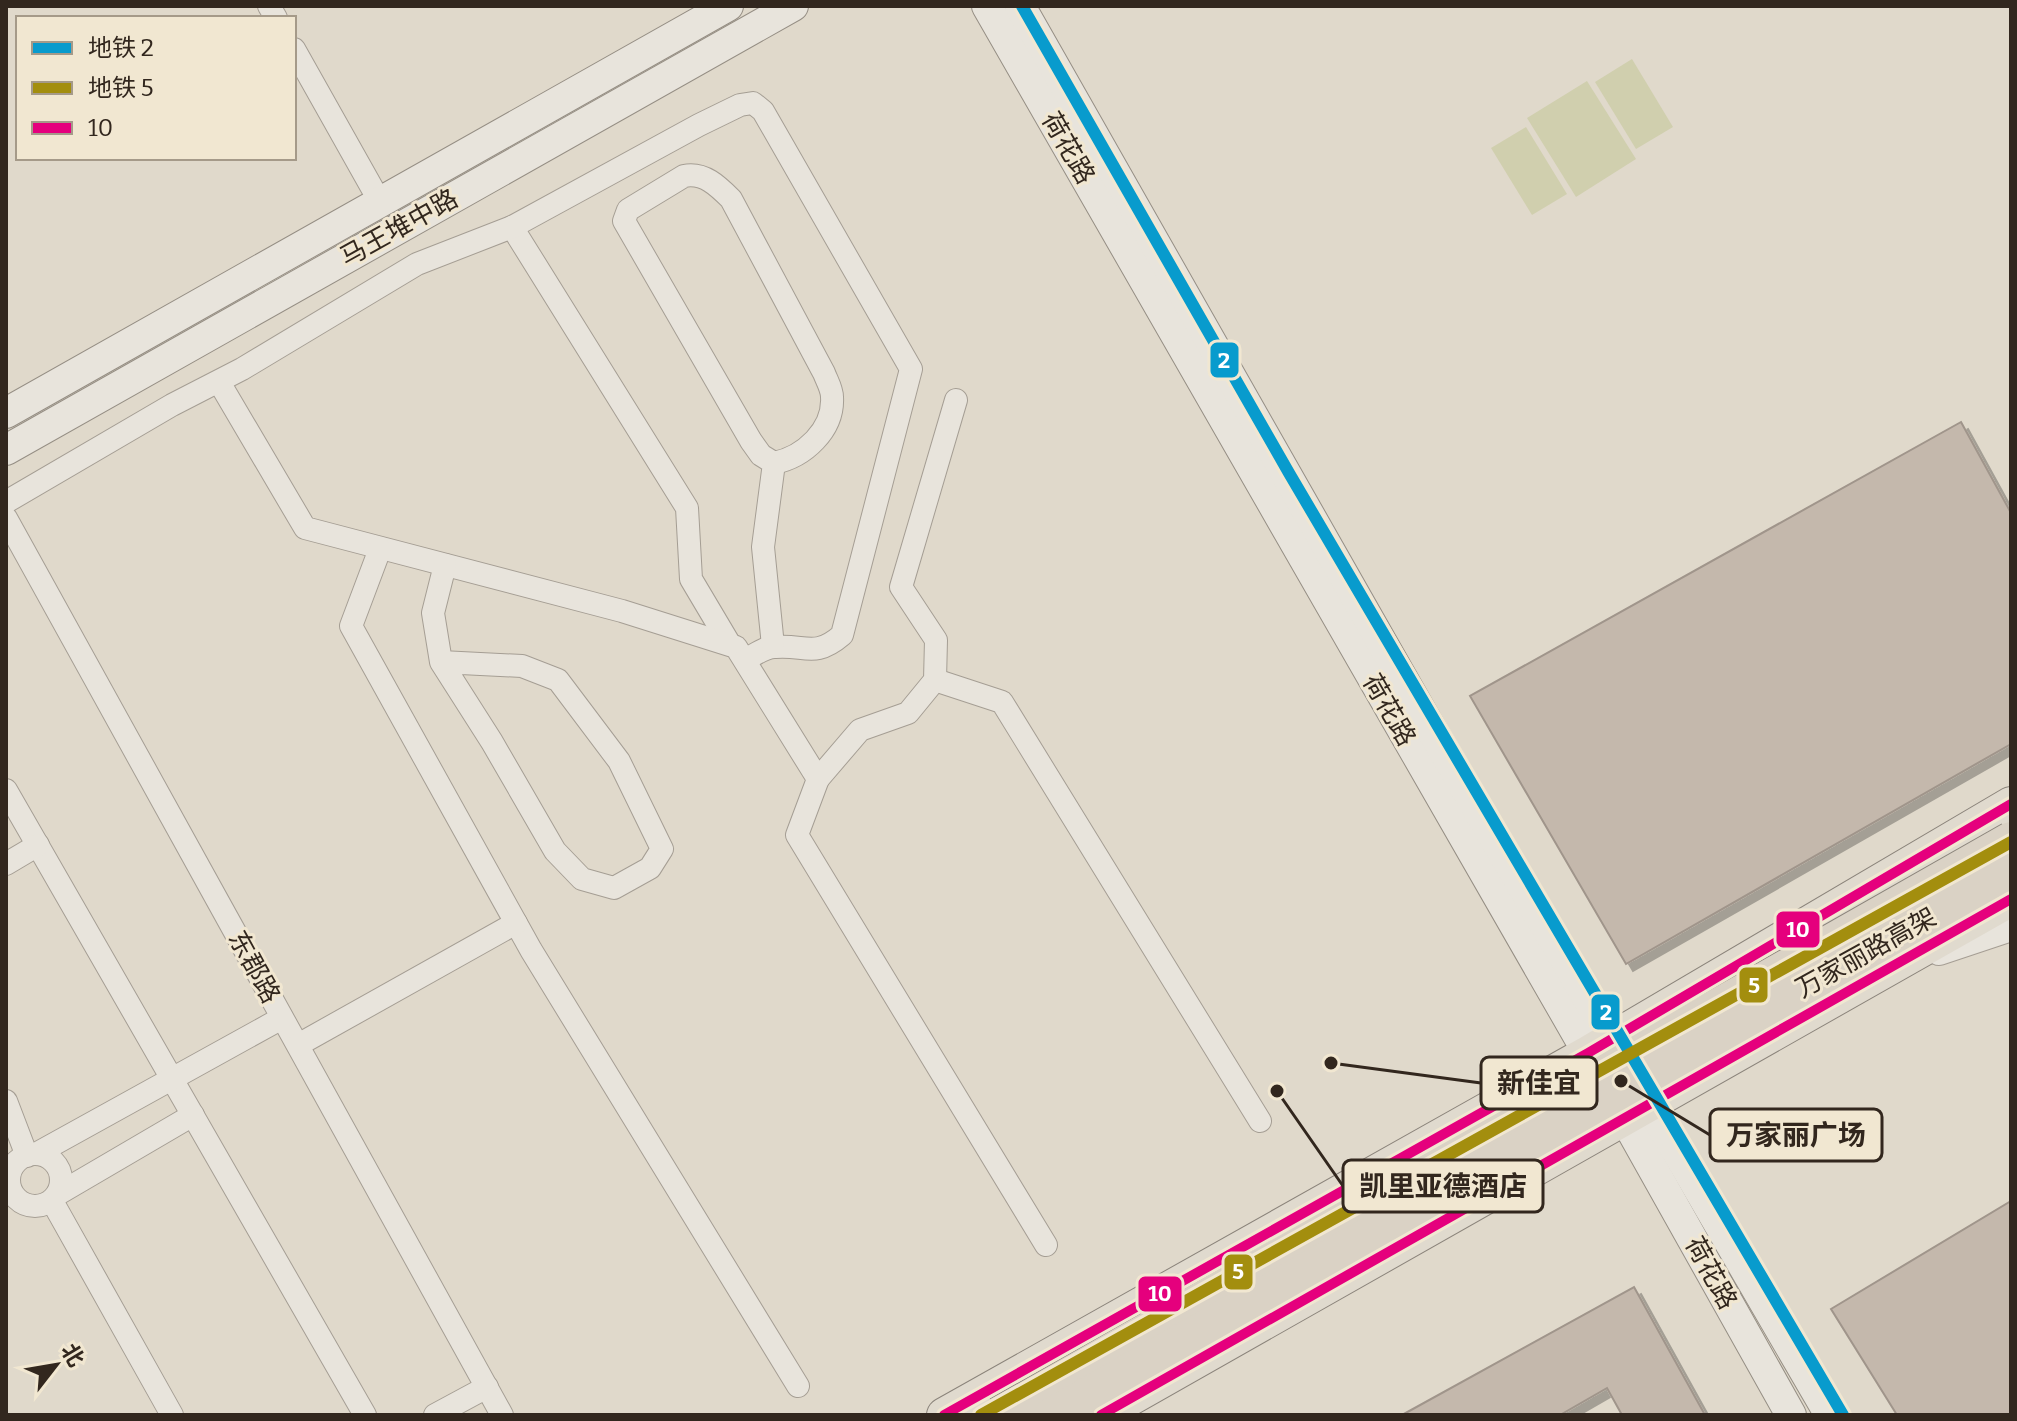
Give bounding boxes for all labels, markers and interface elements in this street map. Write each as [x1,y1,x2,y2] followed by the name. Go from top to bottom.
[16,16,296,160] legend
[88,34,154,62] text: 地铁 2
[88,74,154,102] text: 地铁 5
[1035,106,1101,190] street label: 荷花路
[88,114,113,142] text: 10
[335,183,463,273] street label: 马王堆中路
[1209,341,1240,379] line badge: 2
[1218,347,1230,374] text: 2
[1356,668,1422,752] street label: 荷花路
[1790,902,1942,1004] street label: 万家丽路高架
[1775,910,1821,949] line badge: 10
[1786,916,1810,943] text: 10
[222,925,286,1009] street label: 东郡路
[1738,966,1769,1004] line badge: 5
[1748,972,1760,999] text: 5
[1590,993,1621,1031] line badge: 2
[1600,999,1612,1026] text: 2
[1481,1057,1597,1109] callout: 新佳宜
[1497,1067,1581,1100] text: 新佳宜
[1710,1109,1882,1161] callout: 万家丽广场
[1726,1119,1866,1152] text: 万家丽广场
[1343,1160,1543,1212] callout: 凯里亚德酒店
[1359,1170,1527,1203] text: 凯里亚德酒店
[1679,1231,1743,1315] street label: 荷花路
[1223,1253,1254,1291] line badge: 5
[1232,1258,1244,1285] text: 5
[1137,1275,1183,1313] line badge: 10
[1148,1280,1172,1307] text: 10
[16,1325,96,1405] north arrow
[55,1339,90,1371] text: 北

